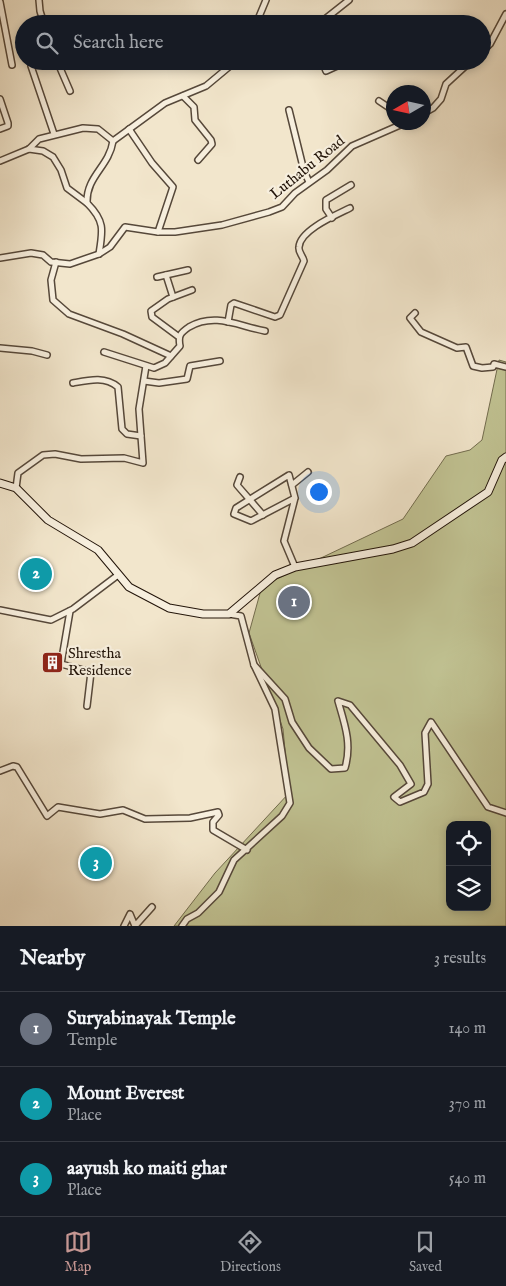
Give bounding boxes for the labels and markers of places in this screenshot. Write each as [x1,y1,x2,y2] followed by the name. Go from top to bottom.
[20,555,52,593] pin: 2
[278,583,310,621] pin: 1
[68,644,132,680] place label: Shrestha Residence
[40,650,64,674] building icon: Shrestha Residence
[80,844,112,882] pin: 3

